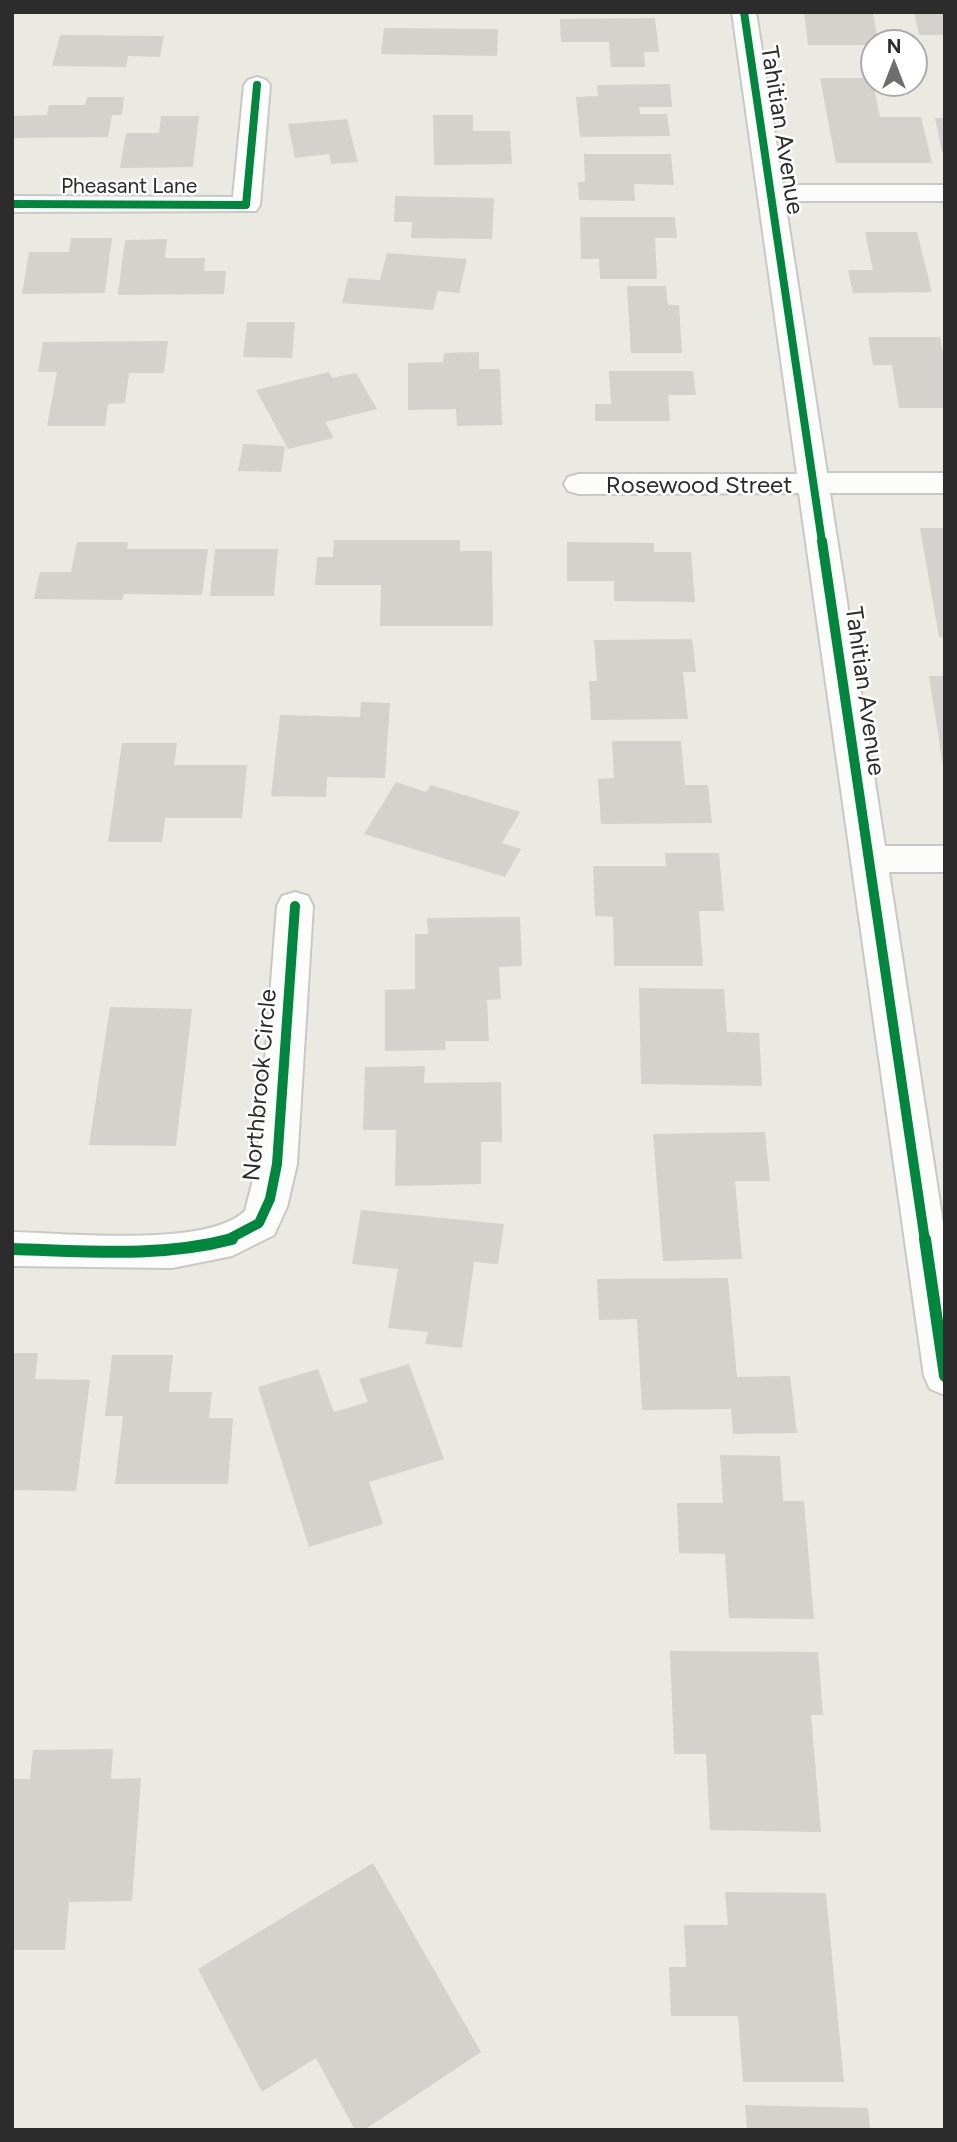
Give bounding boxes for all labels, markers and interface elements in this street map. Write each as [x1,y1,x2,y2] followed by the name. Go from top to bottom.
[859,28,929,98] north arrow
[887,35,901,58] text: N
[755,44,811,216] street label: Tahitian Avenue
[61,173,197,198] street label: Pheasant Lane
[606,470,792,499] street label: Rosewood Street
[840,605,892,777] street label: Tahitian Avenue
[236,988,282,1182] street label: Northbrook Circle

